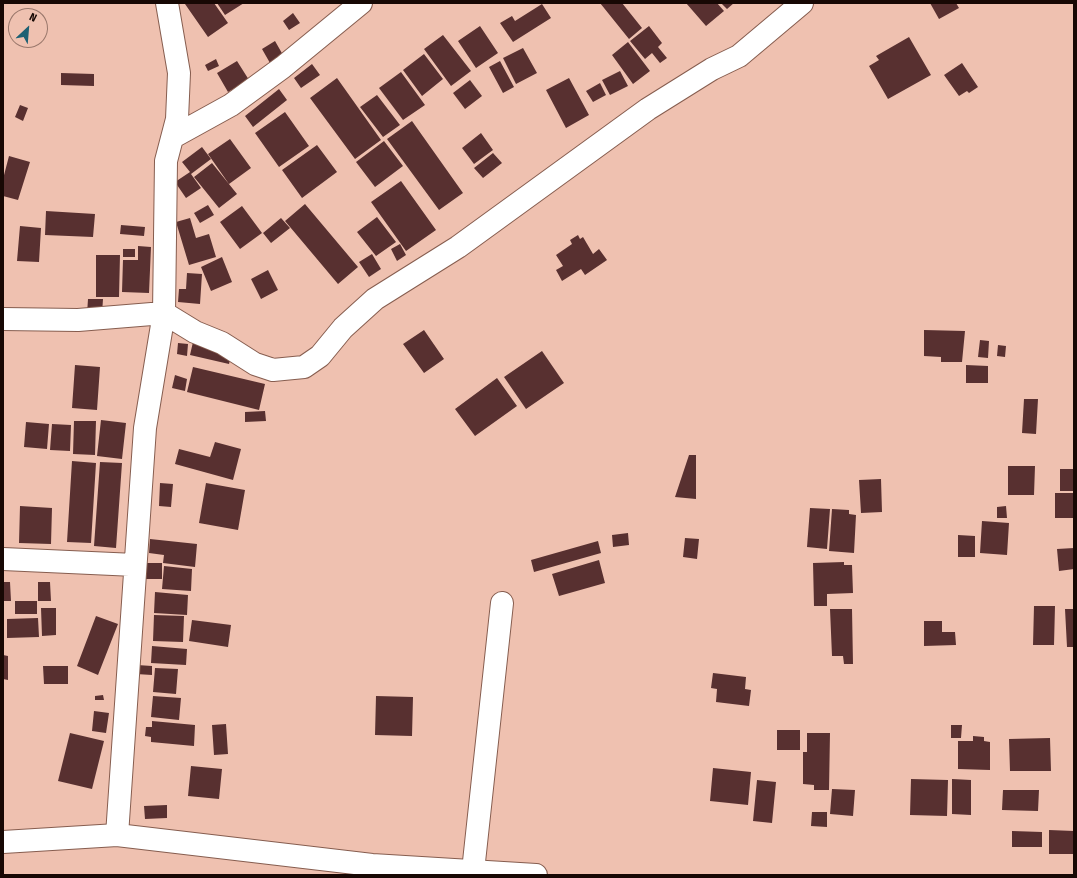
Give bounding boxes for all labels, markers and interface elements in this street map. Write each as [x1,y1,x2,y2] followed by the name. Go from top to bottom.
[8,8,48,48] north arrow
[27,10,39,25] text: N

